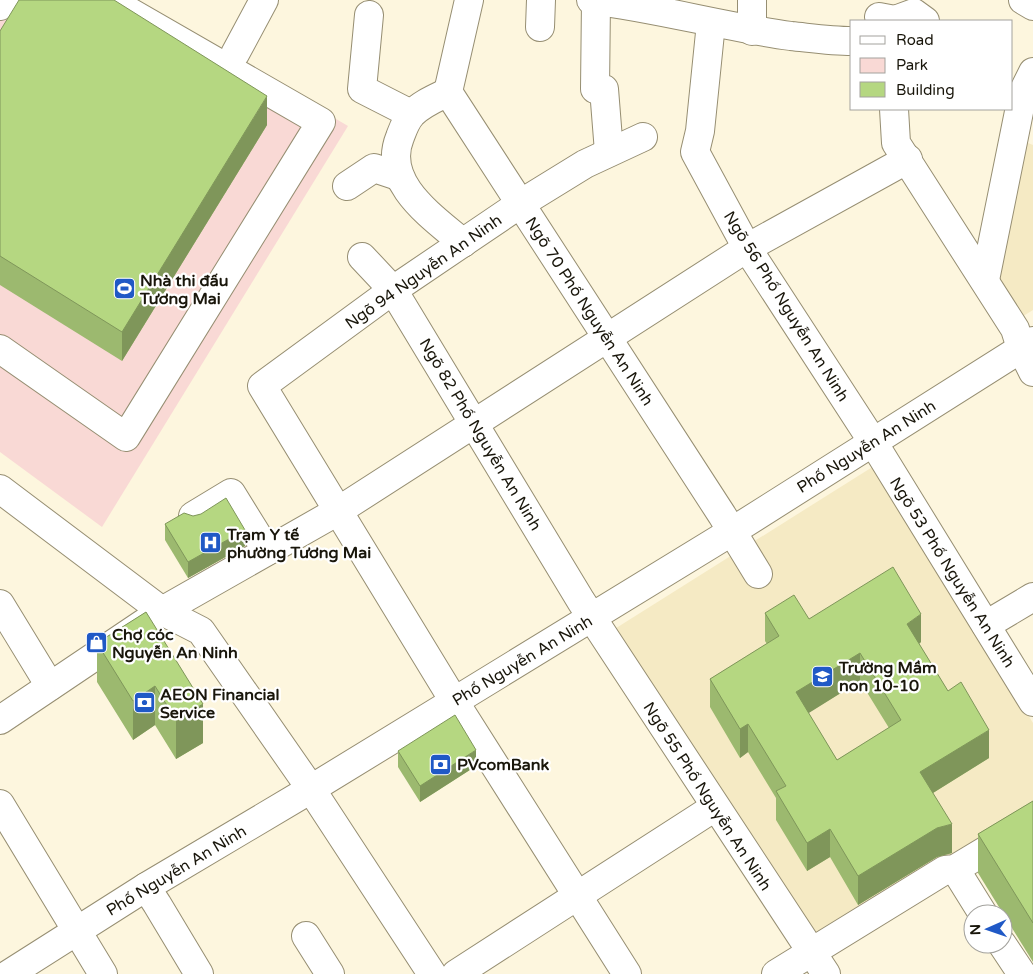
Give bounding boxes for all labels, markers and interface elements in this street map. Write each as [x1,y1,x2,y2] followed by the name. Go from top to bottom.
[850,20,1013,110] legend
[896,31,934,49] text: Road
[896,56,928,74] text: Park
[896,81,955,99] text: Building
[719,208,853,406] street label: Ngõ 56 Phố Nguyễn An Ninh
[341,210,506,334] street label: Ngõ 94 Nguyễn An Ninh
[521,213,658,410] street label: Ngõ 70 Phố Nguyễn An Ninh
[139,271,228,309] place label: Nhà thi đấu Tương Mai
[112,277,136,301] sports icon: Nhà thi đấu Tương Mai
[415,335,546,534] street label: Ngõ 82 Phố Nguyễn An Ninh
[793,396,940,498] street label: Phố Nguyễn An Ninh
[885,474,1019,672] street label: Ngõ 53 Phố Nguyễn An Ninh
[226,525,371,563] place label: Trạm Y tế phường Tương Mai
[199,531,223,555] hospital icon: Trạm Y tế phường Tương Mai
[449,611,596,711] street label: Phố Nguyễn An Ninh
[112,625,238,663] place label: Chợ cóc Nguyễn An Ninh
[84,631,108,655] shop icon: Chợ cóc Nguyễn An Ninh
[838,658,937,696] place label: Trường Mầm non 10-10
[811,664,835,688] school or university icon: Trường Mầm non 10-10
[160,685,280,723] place label: AEON Financial Service
[132,691,156,715] bank icon: AEON Financial Service
[639,698,776,895] street label: Ngõ 55 Phố Nguyễn An Ninh
[429,752,453,776] bank icon: PVcomBank
[457,755,549,775] place label: PVcomBank
[103,821,250,921] street label: Phố Nguyễn An Ninh
[963,904,1013,954] north arrow
[967,924,984,935] text: N

